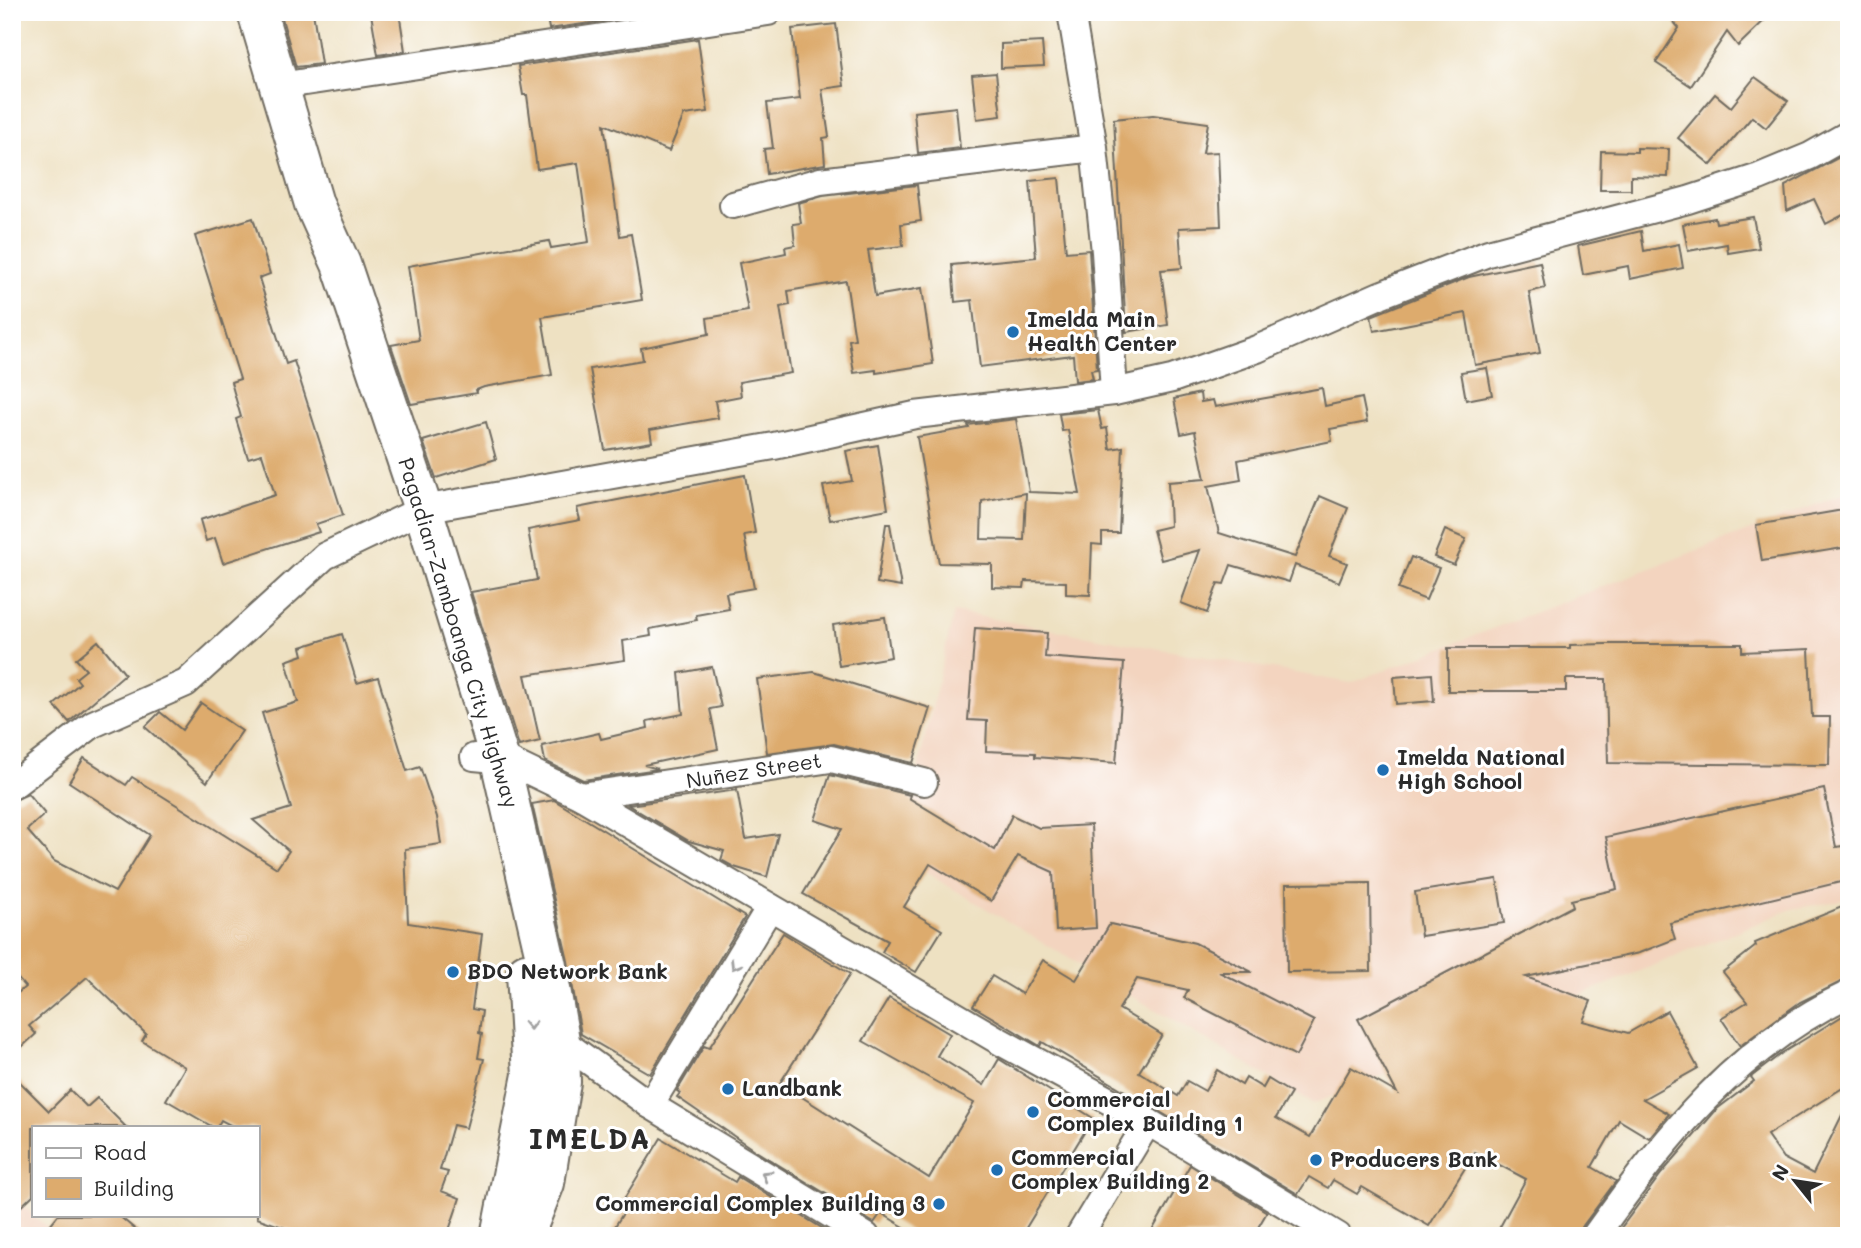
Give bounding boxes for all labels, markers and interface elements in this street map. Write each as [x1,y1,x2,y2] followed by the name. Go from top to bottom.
[1027,305,1177,356] place label: Imelda Main Health Center
[1005,324,1021,340] marker: Imelda Main Health Center
[393,454,526,811] street label: Pagadian-Zamboanga City Highway
[1397,743,1565,794] place label: Imelda National High School
[684,745,823,794] street label: Nuñez Street
[1375,762,1391,778] marker: Imelda National High School
[467,957,668,984] place label: BDO Network Bank
[730,958,743,971] one-way arrow
[445,964,461,980] marker: BDO Network Bank
[523,1020,538,1031] one-way arrow
[742,1074,842,1101] place label: Landbank
[720,1081,736,1097] marker: Landbank
[1047,1085,1243,1136] place label: Commercial Complex Building 1
[1025,1104,1041,1120] marker: Commercial Complex Building 1
[529,1120,651,1156] district label: IMELDA
[32,1126,259,1216] legend
[94,1138,146,1165] text: Road
[1011,1143,1209,1194] place label: Commercial Complex Building 2
[1330,1145,1498,1172] place label: Producers Bank
[1759,1146,1829,1216] north arrow
[1308,1152,1324,1168] marker: Producers Bank
[1765,1160,1794,1185] text: N
[989,1162,1005,1178] marker: Commercial Complex Building 2
[760,1170,773,1183] one-way arrow
[94,1174,174,1201] text: Building
[595,1189,925,1216] place label: Commercial Complex Building 3
[931,1196,947,1212] marker: Commercial Complex Building 3

